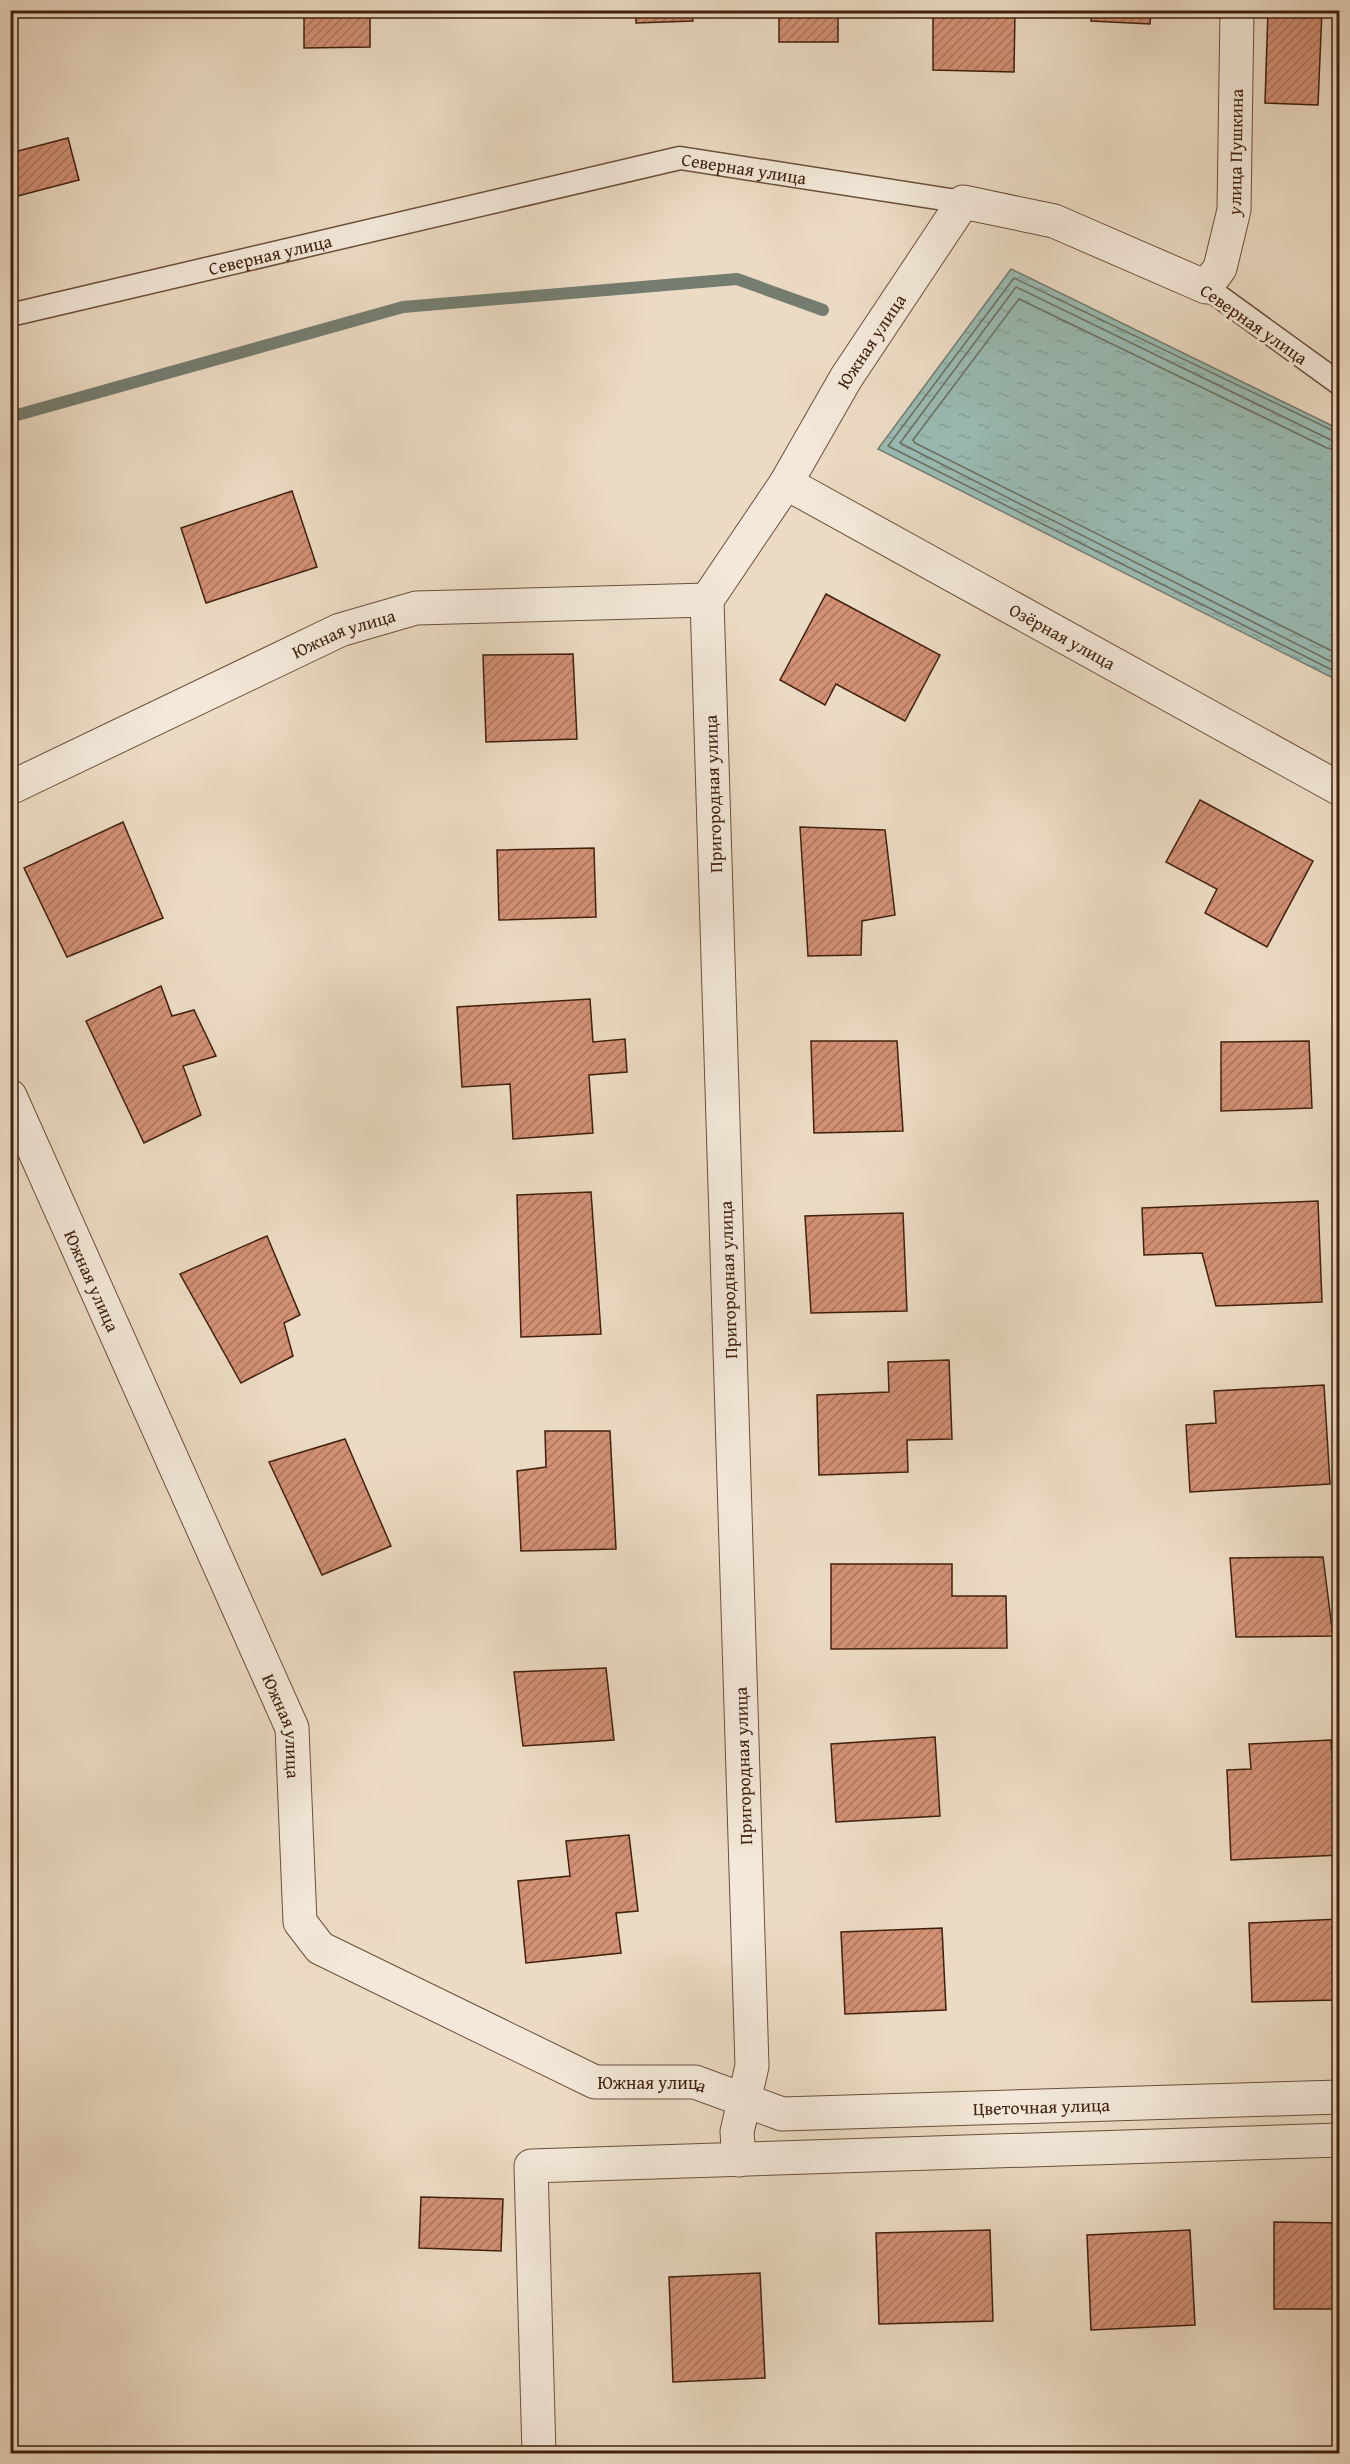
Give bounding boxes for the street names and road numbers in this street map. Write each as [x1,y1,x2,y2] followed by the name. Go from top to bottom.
[1219,88,1249,219] street label: улица Пушкина
[680,145,809,191] street label: Северная улица
[206,226,335,282] street label: Северная улица
[1195,277,1314,371] street label: Северная улица
[829,288,912,394] street label: Южная улица
[1005,596,1121,676] street label: Озёрная улица
[287,601,399,665] street label: Южная улица
[697,714,729,874] street label: Пригородная улица
[712,1200,744,1360] street label: Пригородная улица
[58,1225,127,1336] street label: Южная улица
[256,1669,308,1780] street label: Южная улица
[727,1686,759,1846] street label: Пригородная улица
[597,2069,711,2099] street label: Южная улица
[972,2091,1111,2122] street label: Цветочная улица

